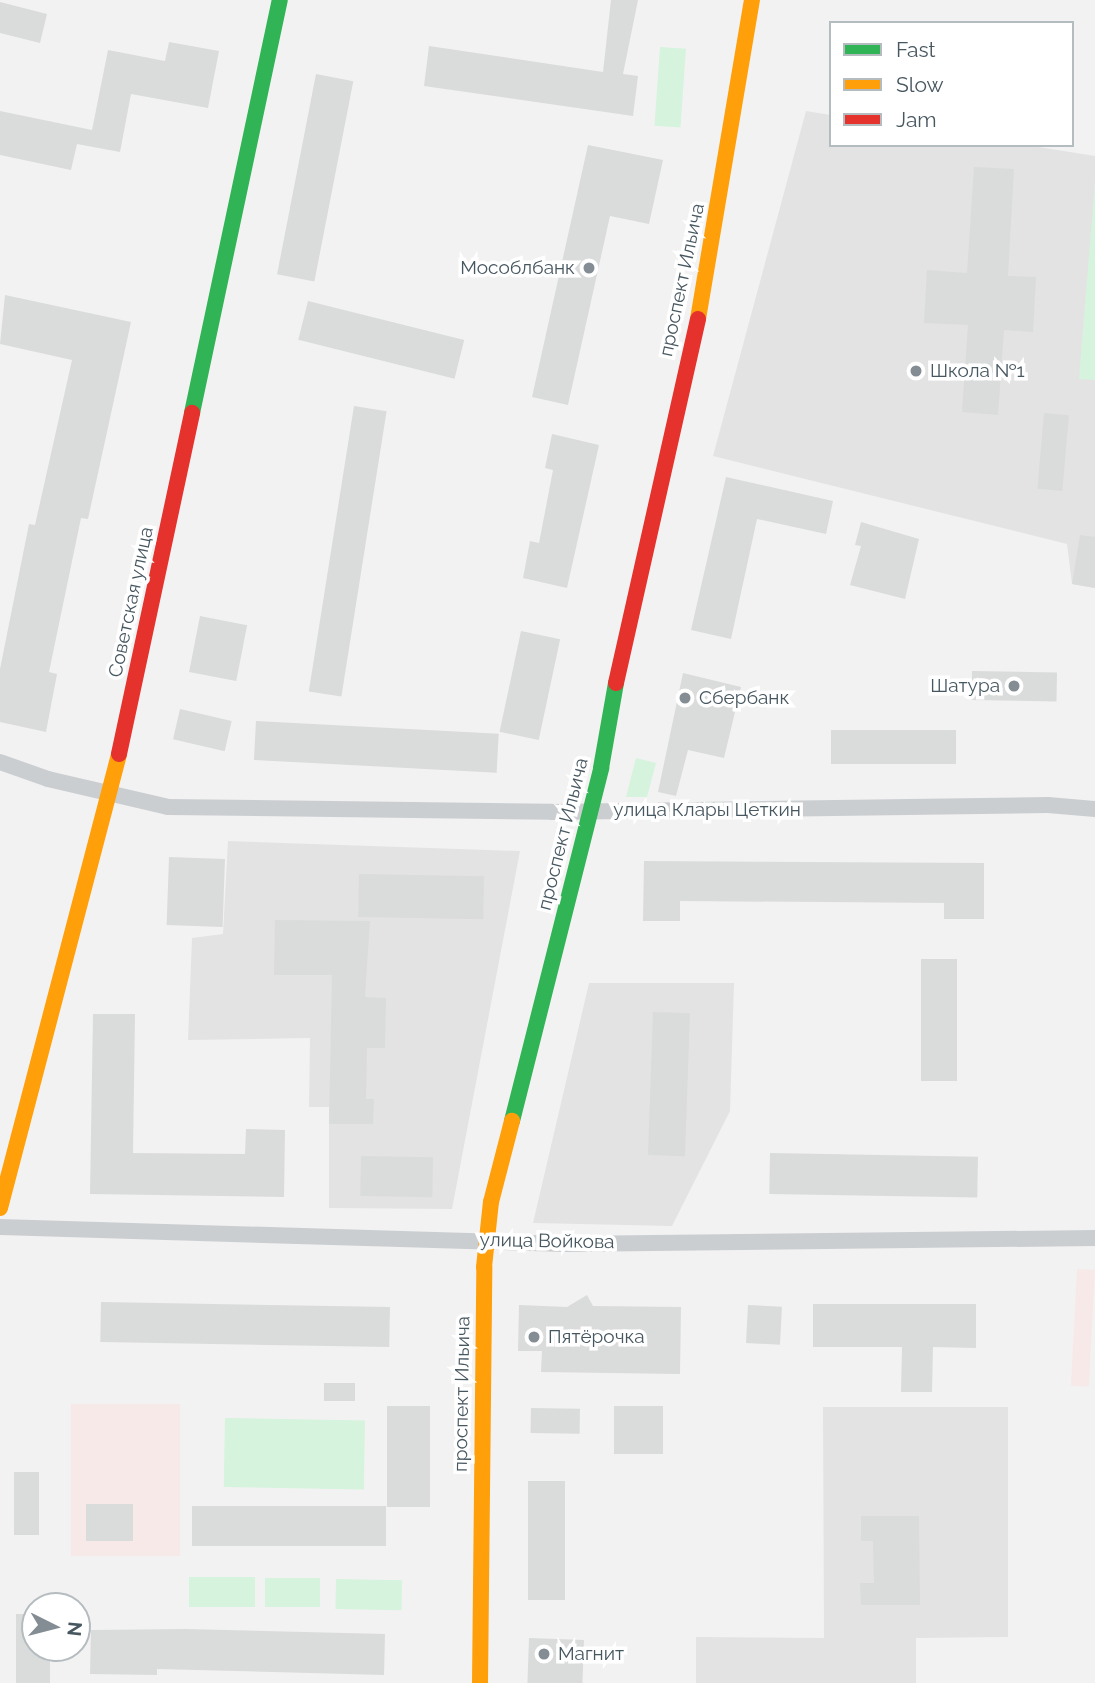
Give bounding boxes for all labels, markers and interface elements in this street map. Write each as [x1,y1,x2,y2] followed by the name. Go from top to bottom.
[829,21,1074,147] legend
[896,37,936,62] text: Fast
[896,72,944,97] text: Slow
[896,107,937,132] text: Jam
[655,201,709,359] street label: проспект Ильича
[460,257,575,279] place label: Мособлбанк
[581,260,597,276] marker: Мособлбанк
[930,360,1025,382] place label: Школа №1
[908,363,924,379] marker: Школа №1
[104,524,158,680] street label: Советская улица
[930,675,1000,697] place label: Шатура
[1006,678,1022,694] marker: Шатура
[699,687,789,709] place label: Сбербанк
[677,690,693,706] marker: Сбербанк
[533,756,593,912] street label: проспект Ильича
[613,799,801,821] street label: улица Клары Цеткин
[479,1228,615,1254] street label: улица Войкова
[449,1316,475,1472] street label: проспект Ильича
[548,1326,645,1348] place label: Пятёрочка
[526,1329,542,1345] marker: Пятёрочка
[21,1592,91,1662] north arrow
[63,1621,87,1637] text: N
[558,1643,624,1665] place label: Магнит
[536,1646,552,1662] marker: Магнит

